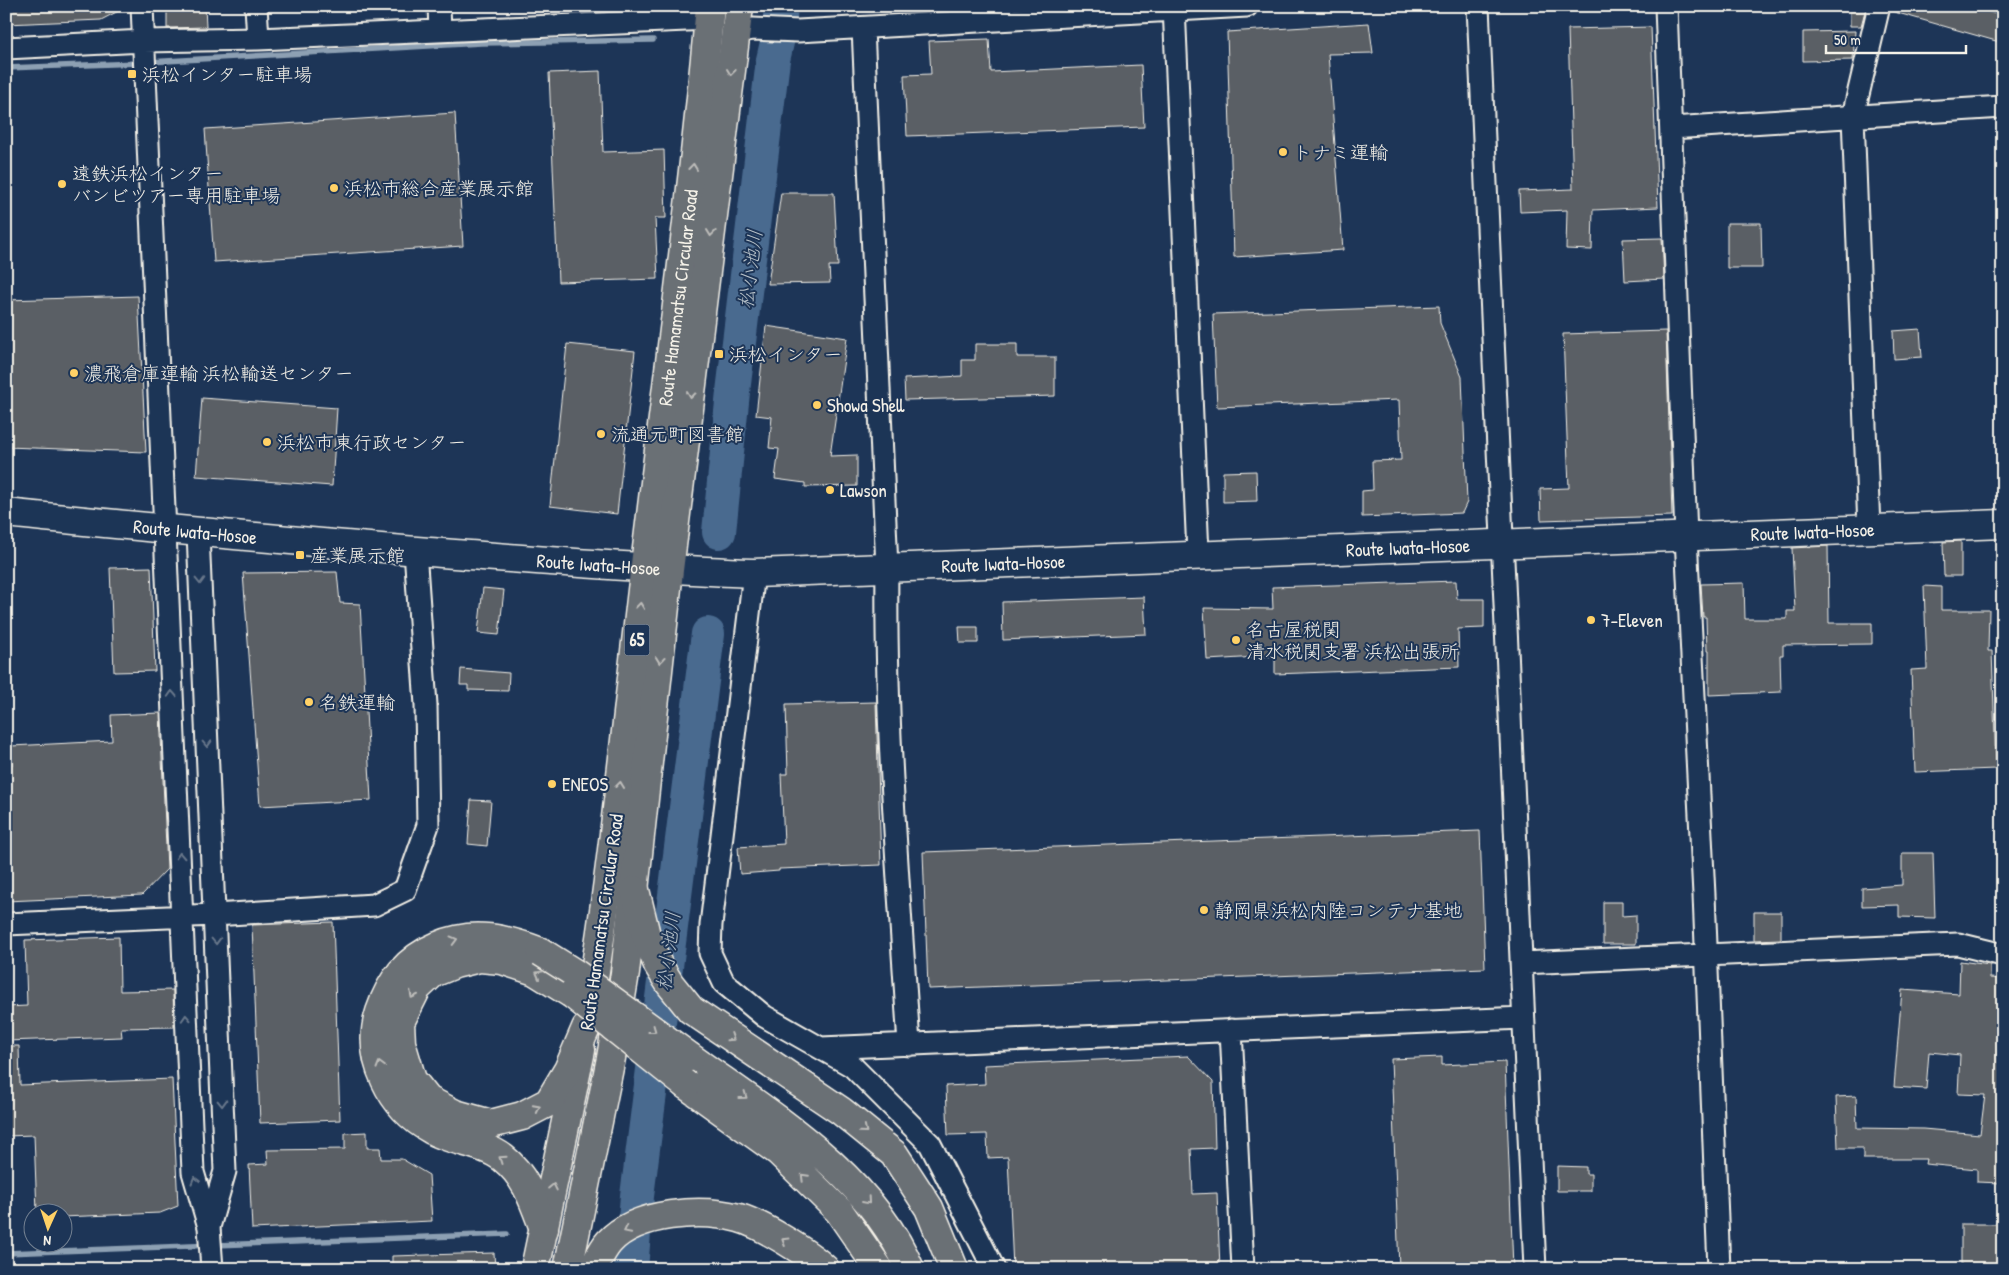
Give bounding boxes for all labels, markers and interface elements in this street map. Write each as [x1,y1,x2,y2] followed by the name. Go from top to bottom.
[1826,22,1966,54] scale bar
[1834,29,1861,50] text: 50 m
[142,61,312,87] place label: 浜松インター駐車場
[126,68,138,80] marker: 浜松インター駐車場
[726,68,737,76] one-way arrow
[1293,139,1388,165] place label: トナミ運輸
[1277,146,1289,158] marker: トナミ運輸
[72,160,280,208] place label: 遠鉄浜松インター バンビツアー専用駐車場
[687,163,698,171] one-way arrow
[344,175,534,201] place label: 浜松市総合産業展示館
[56,178,68,190] marker: 遠鉄浜松インター バンビツアー専用駐車場
[328,182,340,194] marker: 浜松市総合産業展示館
[652,187,704,407] street label: Route Hamamatsu Circular Road
[731,228,768,310] water label: 松小池川
[706,230,717,238] one-way arrow
[729,341,842,367] place label: 浜松インター
[713,348,725,360] marker: 浜松インター
[84,360,354,386] place label: 濃飛倉庫運輸 浜松輸送センター
[68,367,80,379] marker: 濃飛倉庫運輸 浜松輸送センター
[686,391,697,399] one-way arrow
[827,392,905,418] place label: Showa Shell
[811,399,823,411] marker: Showa Shell
[611,421,744,447] place label: 流通元町図書館
[595,428,607,440] marker: 流通元町図書館
[277,429,466,455] place label: 浜松市東行政センター
[261,436,273,448] marker: 浜松市東行政センター
[840,477,887,503] place label: Lawson
[824,484,836,496] marker: Lawson
[132,513,258,550] street label: Route Iwata-Hosoe
[1750,516,1876,547] street label: Route Iwata-Hosoe
[1346,532,1471,563] street label: Route Iwata-Hosoe
[310,542,405,568] place label: 産業展示館
[536,547,662,581] street label: Route Iwata-Hosoe
[941,548,1066,579] street label: Route Iwata-Hosoe
[294,549,306,561] marker: 産業展示館
[195,578,205,586] one-way arrow
[634,602,645,610] one-way arrow
[1601,607,1663,633] place label: 7-Eleven
[1585,614,1597,626] marker: 7-Eleven
[1246,616,1459,664] place label: 名古屋税関 清水税関支署 浜松出張所
[624,624,650,656] road number: 65
[1230,634,1242,646] marker: 名古屋税関 清水税関支署 浜松出張所
[655,656,666,664] one-way arrow
[167,689,177,697] one-way arrow
[319,689,395,715] place label: 名鉄運輸
[303,696,315,708] marker: 名鉄運輸
[201,740,212,748] one-way arrow
[562,771,608,797] place label: ENEOS
[546,778,558,790] marker: ENEOS
[614,781,625,789] one-way arrow
[573,812,629,1032] street label: Route Hamamatsu Circular Road
[175,852,186,860] one-way arrow
[1214,897,1462,923] place label: 静岡県浜松内陸コンテナ基地
[1198,904,1210,916] marker: 静岡県浜松内陸コンテナ基地
[649,910,686,992] water label: 松小池川
[449,936,458,946] one-way arrow
[211,937,222,945] one-way arrow
[535,970,544,980] one-way arrow
[409,989,419,998] one-way arrow
[181,1014,191,1022] one-way arrow
[647,1024,656,1033] one-way arrow
[725,1032,734,1041] one-way arrow
[375,1061,385,1070] one-way arrow
[738,1090,748,1099] one-way arrow
[217,1100,228,1108] one-way arrow
[532,1104,541,1114] one-way arrow
[859,1124,868,1133] one-way arrow
[498,1156,508,1165] one-way arrow
[801,1174,810,1183] one-way arrow
[191,1177,201,1185] one-way arrow
[547,1182,557,1191] one-way arrow
[861,1195,870,1204] one-way arrow
[22,1202,72,1252] north arrow
[624,1224,633,1234] one-way arrow
[43,1232,52,1251] text: N
[781,1238,790,1248] one-way arrow

